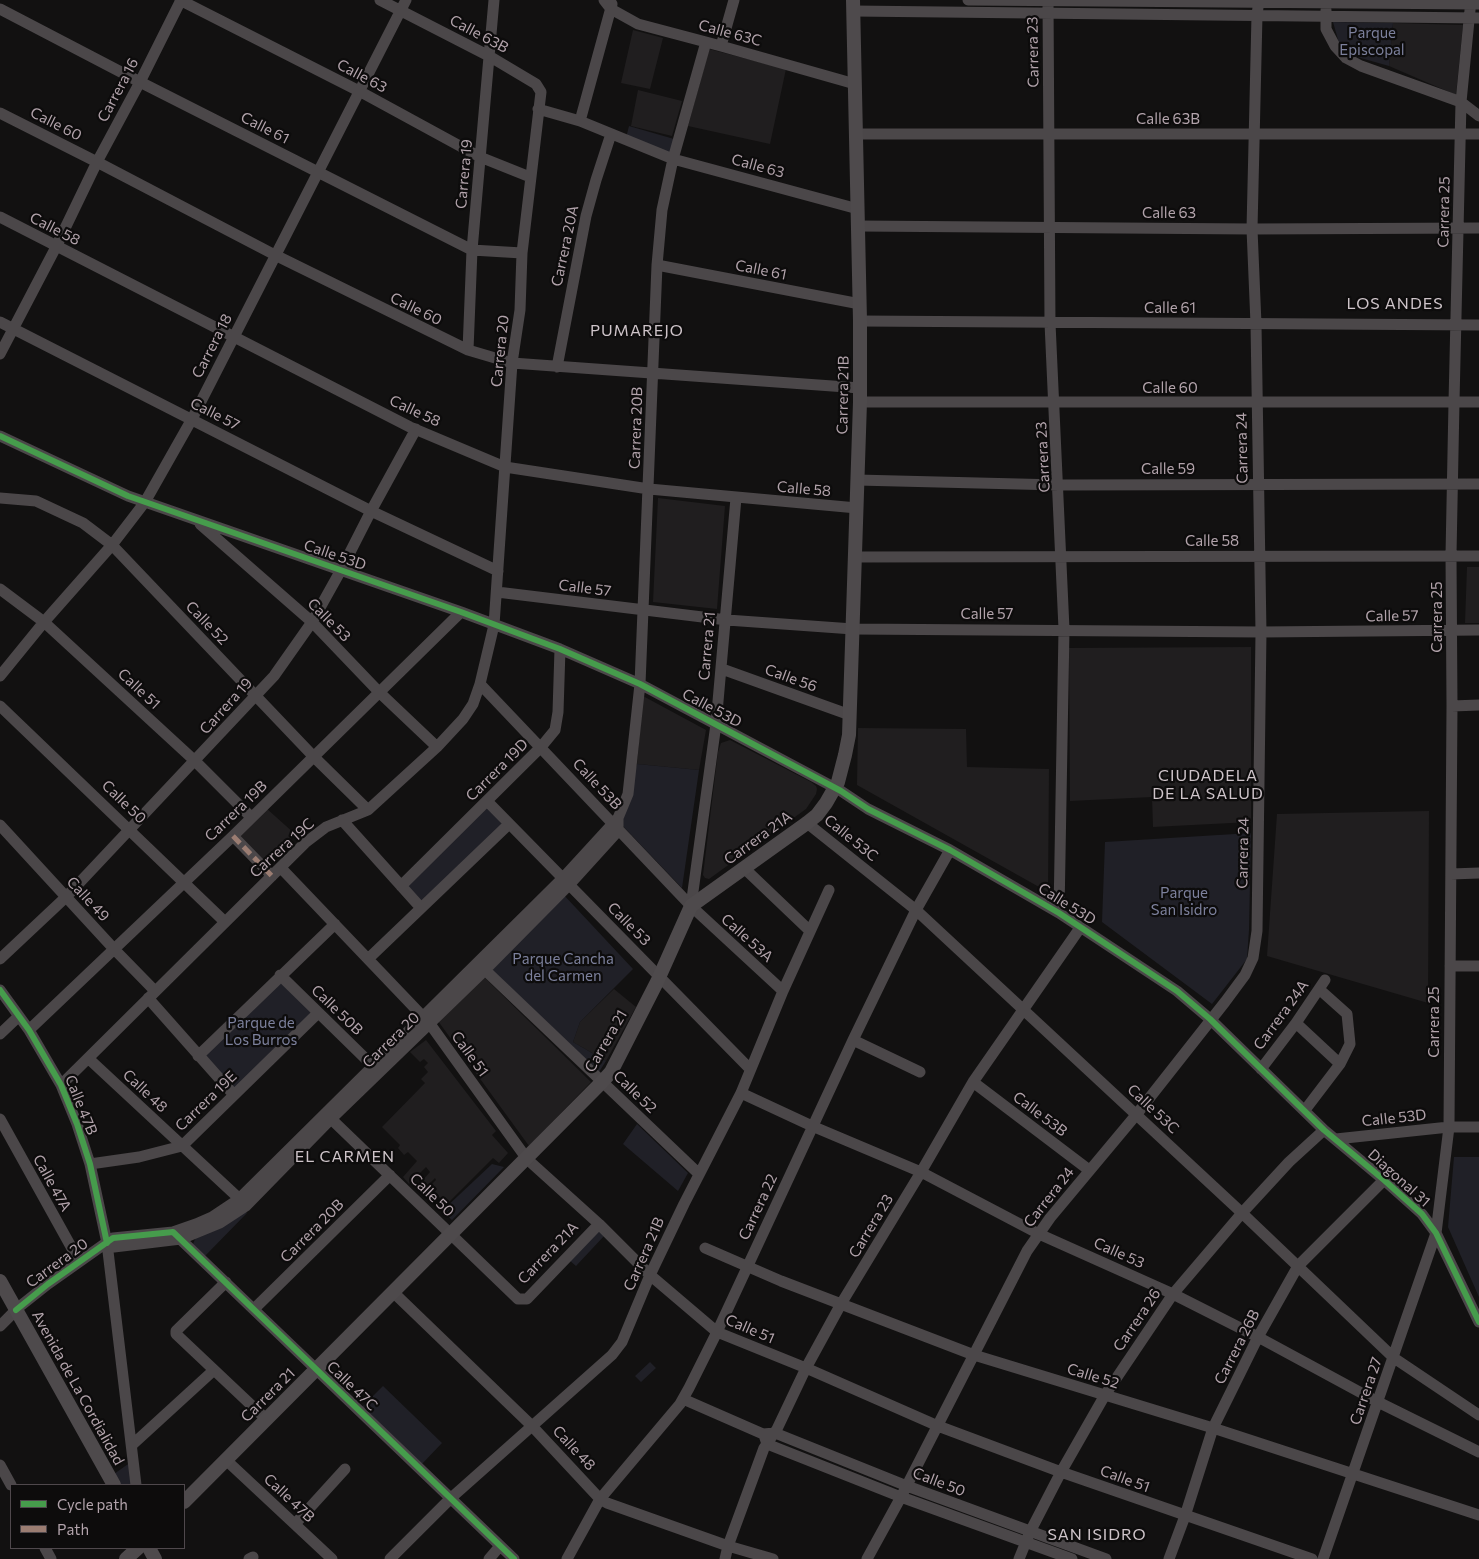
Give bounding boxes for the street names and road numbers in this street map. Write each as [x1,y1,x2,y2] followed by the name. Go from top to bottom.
[447,11,511,57] street label: Calle 63B
[697,16,763,50] street label: Calle 63C
[1023,16,1043,88] street label: Carrera 23
[94,55,142,125] street label: Carrera 16
[334,55,390,97] street label: Calle 63
[27,103,85,145] street label: Calle 60
[238,108,292,148] street label: Calle 61
[1136,110,1200,128] street label: Calle 63B
[452,138,476,210] street label: Carrera 19
[730,150,786,182] street label: Calle 63
[1434,176,1454,248] street label: Carrera 25
[548,204,582,288] street label: Carrera 20A
[1142,204,1196,222] street label: Calle 63
[27,209,83,249] street label: Calle 58
[734,256,788,284] street label: Calle 61
[387,289,445,329] street label: Calle 60
[1144,299,1196,317] street label: Calle 61
[188,311,236,381] street label: Carrera 18
[487,314,513,388] street label: Carrera 20
[833,355,853,435] street label: Carrera 21B
[1142,379,1198,397] street label: Calle 60
[626,387,646,469] street label: Carrera 20B
[387,391,443,431] street label: Calle 58
[187,394,243,434] street label: Calle 57
[1232,412,1252,484] street label: Carrera 24
[1032,421,1054,493] street label: Carrera 23
[1141,460,1195,478] street label: Calle 59
[776,478,832,500] street label: Calle 58
[1185,532,1239,550] street label: Calle 58
[301,536,369,574] street label: Calle 53D
[558,576,612,600] street label: Calle 57
[1428,581,1446,653] street label: Carrera 25
[304,595,354,645] street label: Calle 53
[182,598,232,648] street label: Calle 52
[960,605,1014,623] street label: Calle 57
[1365,607,1419,625] street label: Calle 57
[695,611,719,681] street label: Carrera 21
[762,660,820,696] street label: Calle 56
[114,665,164,713] street label: Calle 51
[196,674,256,738] street label: Carrera 19
[679,685,745,731] street label: Calle 53D
[462,735,532,805] street label: Carrera 19D
[569,755,625,813] street label: Calle 53B
[98,776,150,828] street label: Calle 50
[201,777,271,845] street label: Carrera 19B
[721,807,795,869] street label: Carrera 21A
[820,811,882,865] street label: Calle 53C
[246,815,318,881] street label: Carrera 19C
[1233,817,1253,889] street label: Carrera 24
[63,873,113,925] street label: Calle 49
[1035,879,1099,929] street label: Calle 53D
[604,899,654,949] street label: Calle 53
[717,910,777,966] street label: Calle 53A
[1250,977,1312,1053] street label: Carrera 24A
[308,981,366,1039] street label: Calle 50B
[1425,986,1443,1058] street label: Carrera 25
[581,1007,631,1075] street label: Carrera 21
[359,1008,423,1072] street label: Carrera 20
[448,1028,492,1080] street label: Calle 51
[119,1066,171,1116] street label: Calle 48
[171,1067,241,1135] street label: Carrera 19E
[610,1067,660,1117] street label: Calle 52
[61,1073,101,1137] street label: Calle 47B
[1123,1081,1183,1137] street label: Calle 53C
[1009,1088,1071,1140] street label: Calle 53B
[1361,1106,1427,1130] street label: Calle 53D
[1364,1145,1434,1211] street label: Diagonal 31
[29,1151,75,1215] street label: Calle 47A
[1020,1163,1078,1231] street label: Carrera 24
[406,1169,458,1221] street label: Calle 50
[735,1171,781,1243] street label: Carrera 22
[845,1191,897,1261] street label: Carrera 23
[277,1196,347,1266] street label: Carrera 20B
[620,1214,668,1294] street label: Carrera 21B
[514,1218,582,1288] street label: Carrera 21A
[22,1234,92,1292] street label: Carrera 20
[1091,1234,1147,1272] street label: Calle 53
[1109,1285,1165,1355] street label: Carrera 26
[1211,1307,1263,1387] street label: Carrera 26B
[28,1308,128,1468] street label: Avenida de La Cordialidad
[723,1311,777,1347] street label: Calle 51
[1346,1355,1386,1427] street label: Carrera 27
[323,1358,381,1414] street label: Calle 47C
[1065,1360,1121,1392] street label: Calle 52
[237,1364,299,1426] street label: Carrera 21
[549,1422,599,1474] street label: Calle 48
[1098,1462,1152,1496] street label: Calle 51
[910,1464,968,1500] street label: Calle 50
[260,1470,318,1526] street label: Calle 47B

